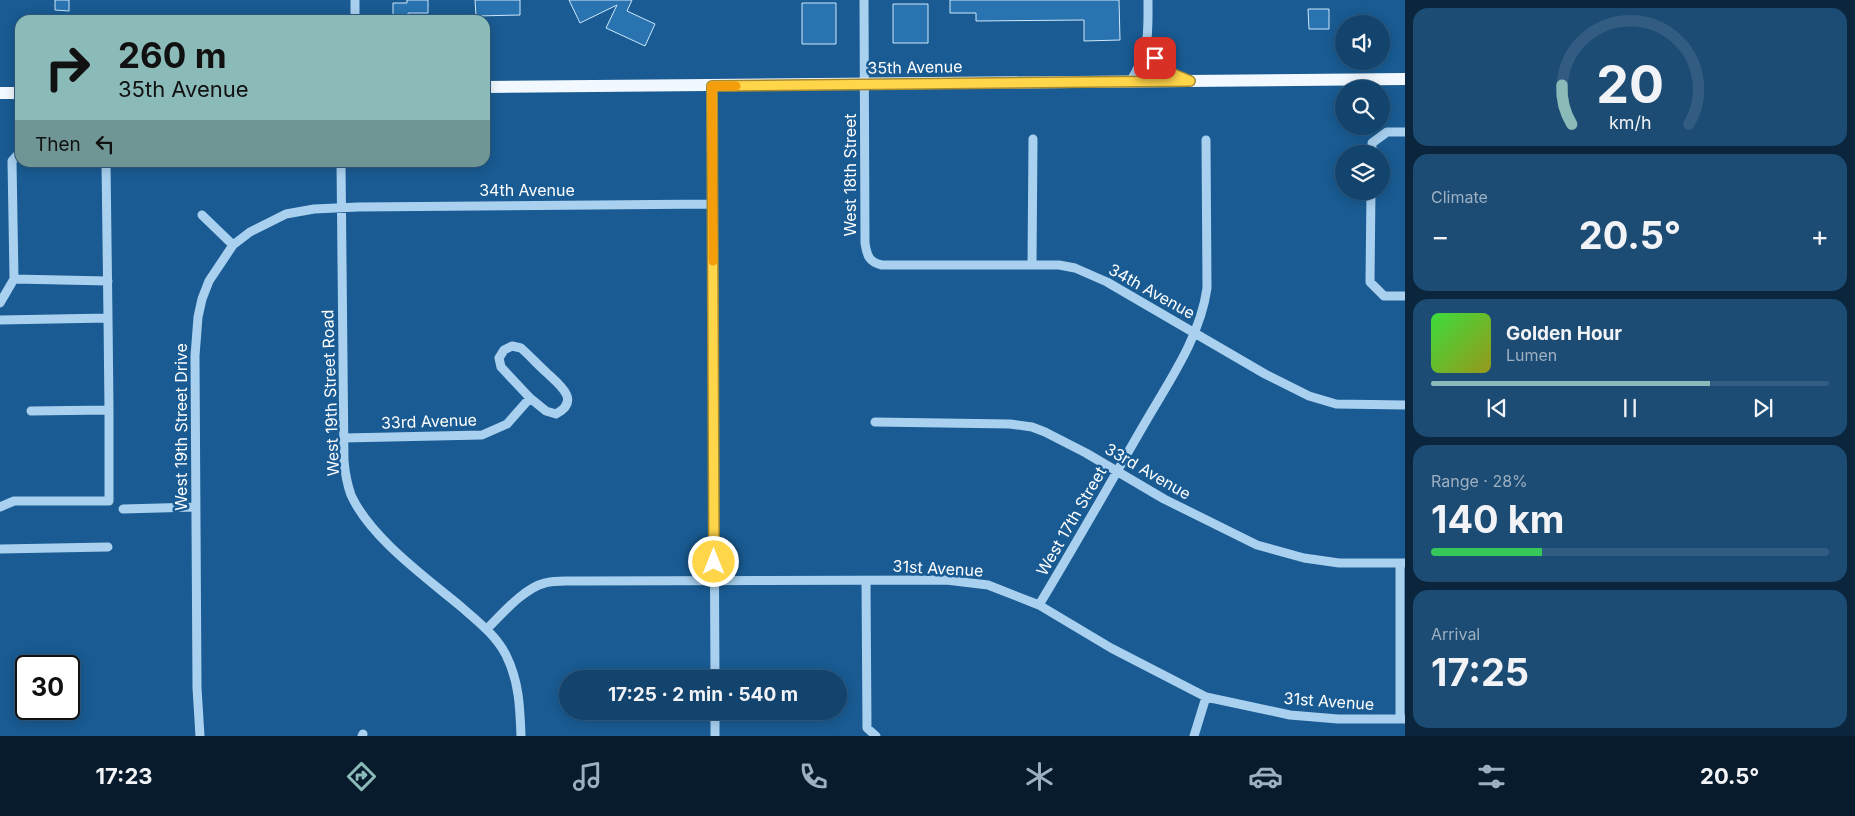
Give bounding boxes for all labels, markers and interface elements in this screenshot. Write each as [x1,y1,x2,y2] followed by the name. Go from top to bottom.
[1335,15,1390,200] map controls
[1335,15,1390,70] button: sound
[118,34,227,76] text: 260 m
[35,35,100,100] icon: right
[1134,37,1176,79] pin
[1141,44,1169,72] icon: arrive
[1596,53,1664,116] text: 20
[867,56,963,78] street label: 35th Avenue
[118,76,249,102] text: 35th Avenue
[1335,80,1390,135] button: search
[1609,112,1651,133] text: km/h
[840,113,860,237] street label: West 18th Street
[91,130,119,158] icon: left
[35,133,81,156] text: Then
[1335,145,1390,200] button: layers
[479,180,575,200] street label: 34th Avenue
[1431,187,1488,207] text: Climate
[1579,212,1681,258] text: 20.5°
[1431,219,1450,253] text: −
[1810,219,1829,253] text: +
[1105,259,1199,323] street label: 34th Avenue
[317,309,343,477] street label: West 19th Street Road
[1506,322,1622,345] text: Golden Hour
[171,343,191,511] street label: West 19th Street Drive
[1506,345,1557,365] text: Lumen
[1483,394,1511,422] icon: previous
[1616,394,1644,422] icon: pause
[1749,394,1777,422] icon: next
[381,409,477,433] street label: 33rd Avenue
[1101,438,1195,504] street label: 33rd Avenue
[1032,463,1110,579] street label: West 17th Street
[1431,471,1528,491] text: Range · 28%
[1431,496,1564,542] text: 140 km
[687,535,739,587] position arrow
[892,556,984,580] street label: 31st Avenue
[1431,624,1480,644] text: Arrival
[1431,649,1529,695] text: 17:25
[15,655,80,720] speed limit sign: 30
[608,683,798,706] text: 17:25 · 2 min · 540 m
[1283,688,1375,714] street label: 31st Avenue
[344,759,379,794] icon: directions
[570,759,605,794] icon: music
[796,759,831,794] icon: phone
[1022,759,1057,794] icon: climate
[1248,759,1283,794] icon: car
[1474,759,1509,794] icon: filters
[96,763,152,789] text: 17:23
[1700,763,1759,789] text: 20.5°

